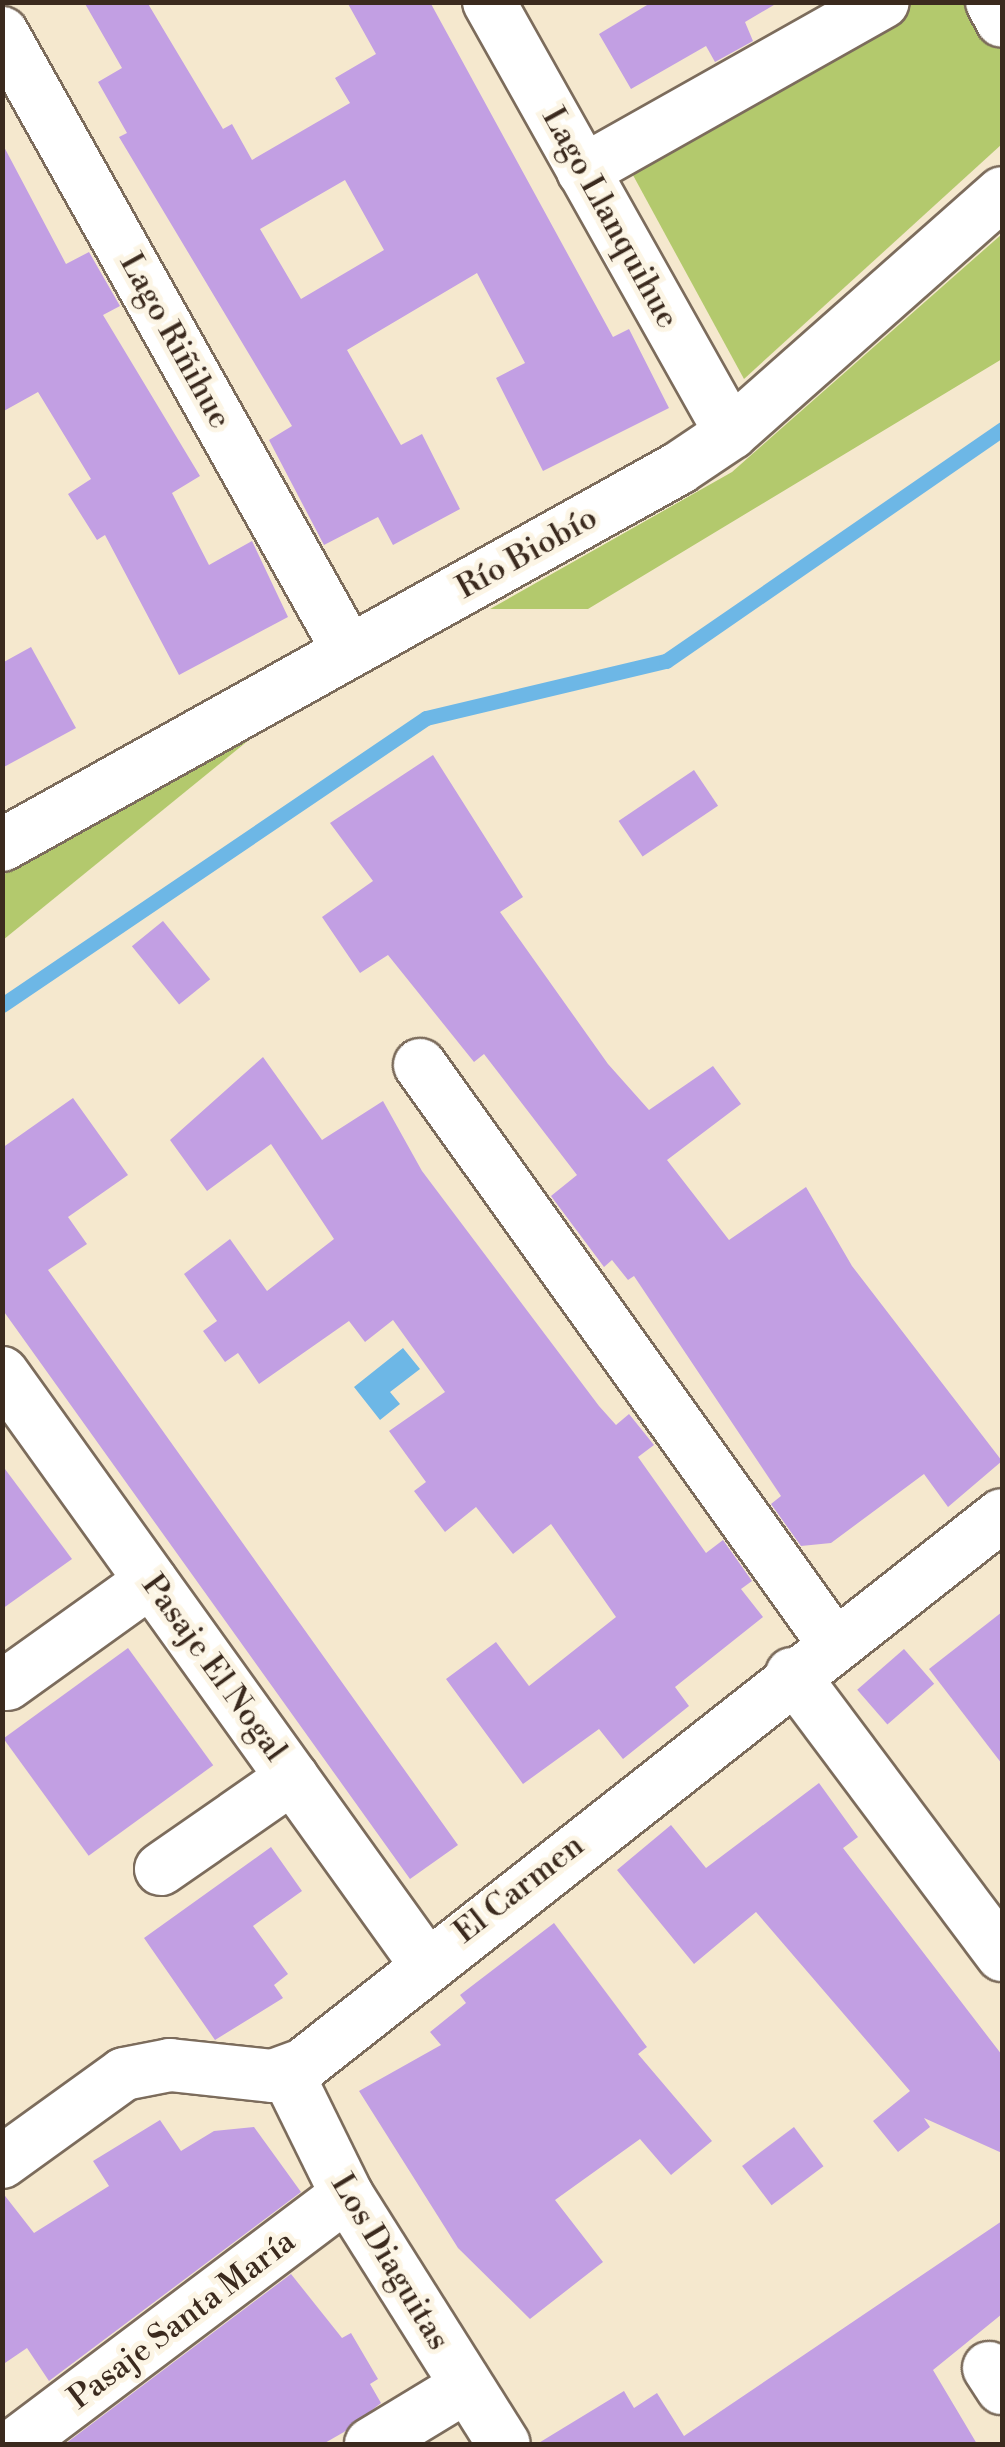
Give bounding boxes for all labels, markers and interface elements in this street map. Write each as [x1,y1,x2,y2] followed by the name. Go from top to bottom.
[533,101,687,335] street label: Lago Llanquihue
[111,247,239,435] street label: Lago Riñihue
[450,499,604,607] street label: Río Biobío
[133,1567,295,1769] street label: Pasaje El Nogal
[446,1826,592,1952] street label: El Carmen
[322,2167,458,2357] street label: Los Diaguitas
[61,2222,303,2418] street label: Pasaje Santa María

